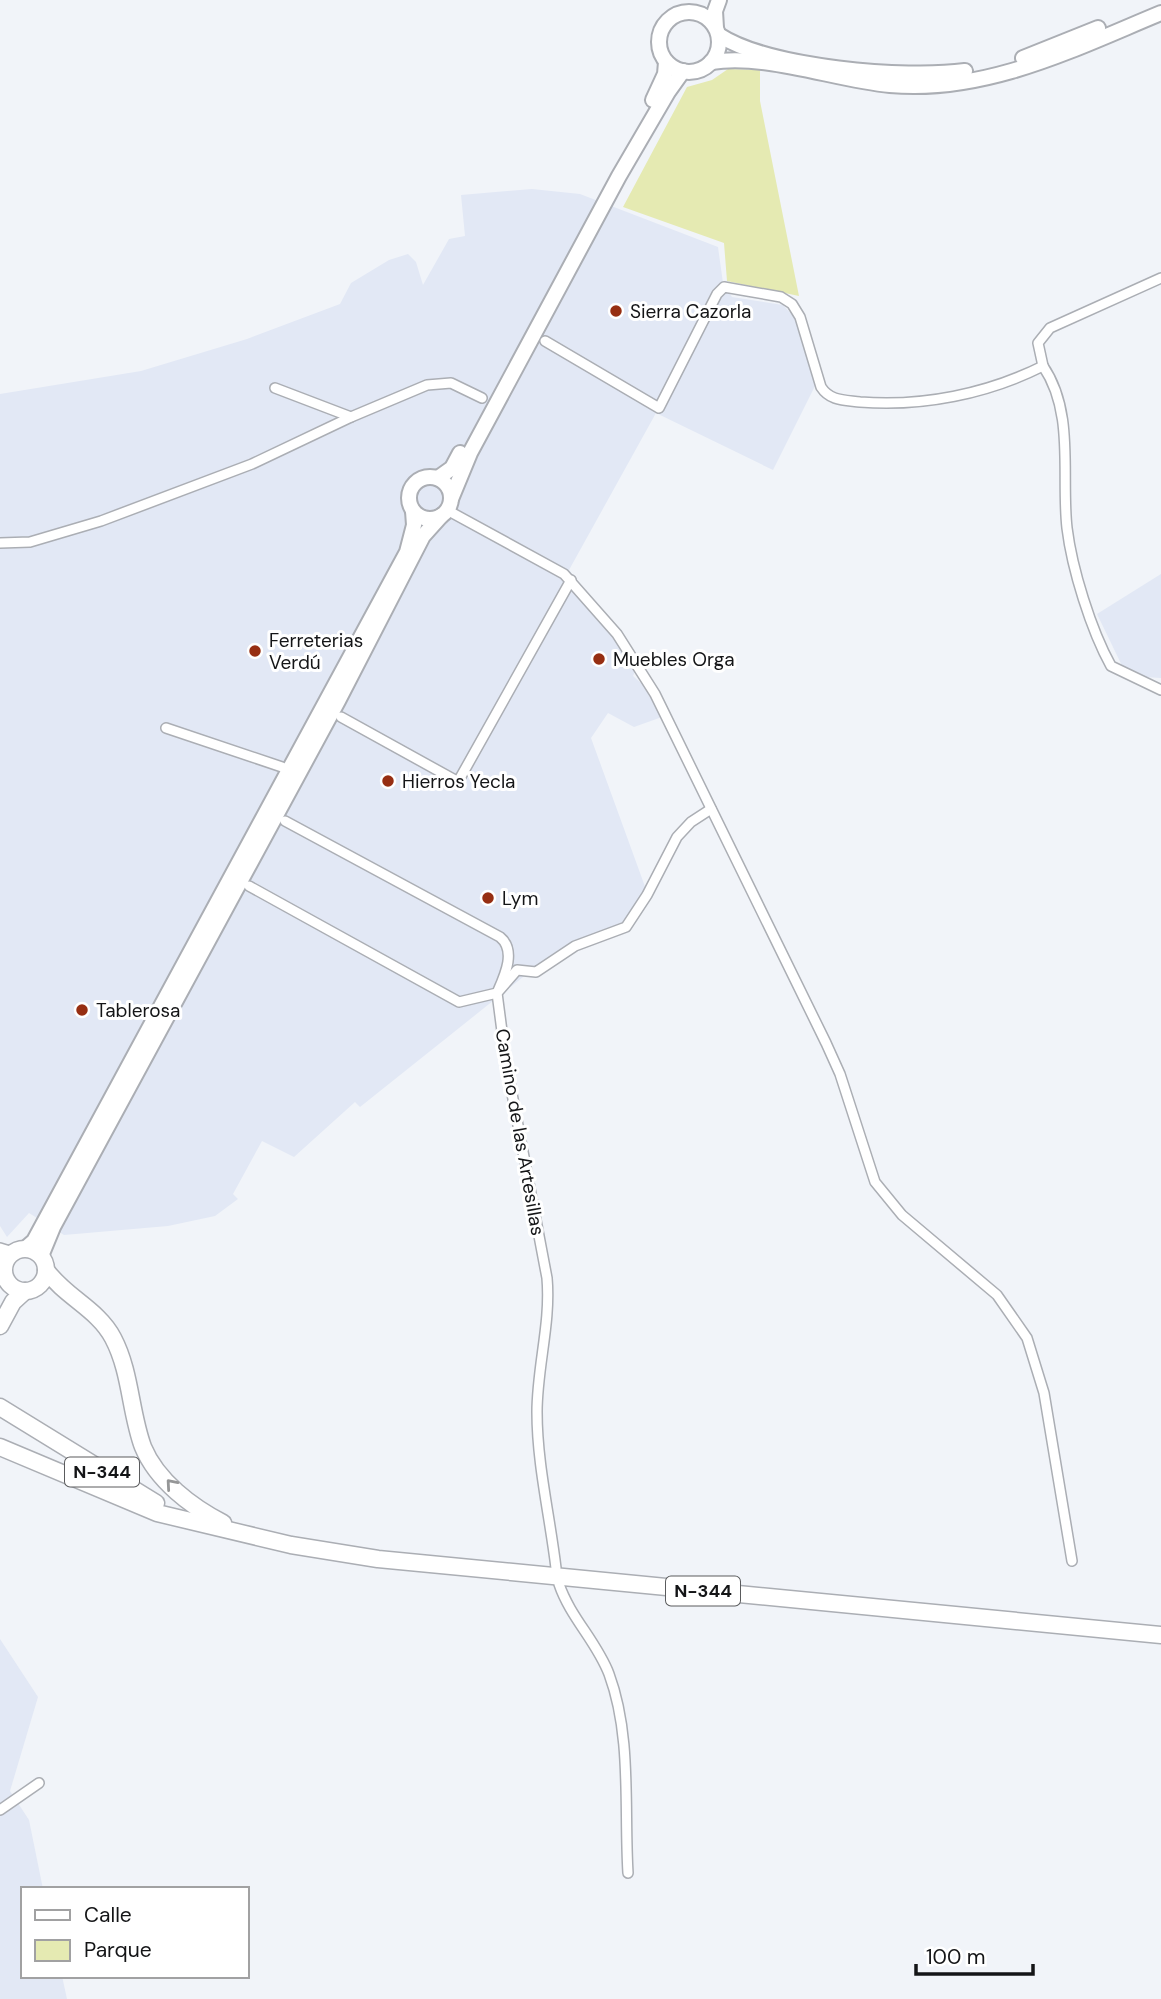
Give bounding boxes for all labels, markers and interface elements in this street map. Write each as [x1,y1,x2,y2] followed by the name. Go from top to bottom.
[630,299,751,324] place label: Sierra Cazorla
[608,303,624,319] marker: Sierra Cazorla
[269,628,363,675] place label: Ferreterias Verdú
[247,643,263,659] marker: Ferreterias Verdú
[613,647,735,672] place label: Muebles Orga
[591,651,607,667] marker: Muebles Orga
[402,769,515,794] place label: Hierros Yecla
[380,773,396,789] marker: Hierros Yecla
[502,886,538,911] place label: Lym
[480,890,496,906] marker: Lym
[96,998,180,1023] place label: Tablerosa
[74,1002,90,1018] marker: Tablerosa
[489,1027,551,1237] street label: Camino de las Artesillas
[65,1457,139,1486] road number: N-344
[167,1479,179,1492] one-way arrow
[666,1576,740,1606] road number: N-344
[21,1887,248,1978] legend
[84,1901,132,1929] text: Calle
[916,1932,1033,1976] scale bar
[84,1936,152,1964] text: Parque
[926,1943,986,1971] text: 100 m

